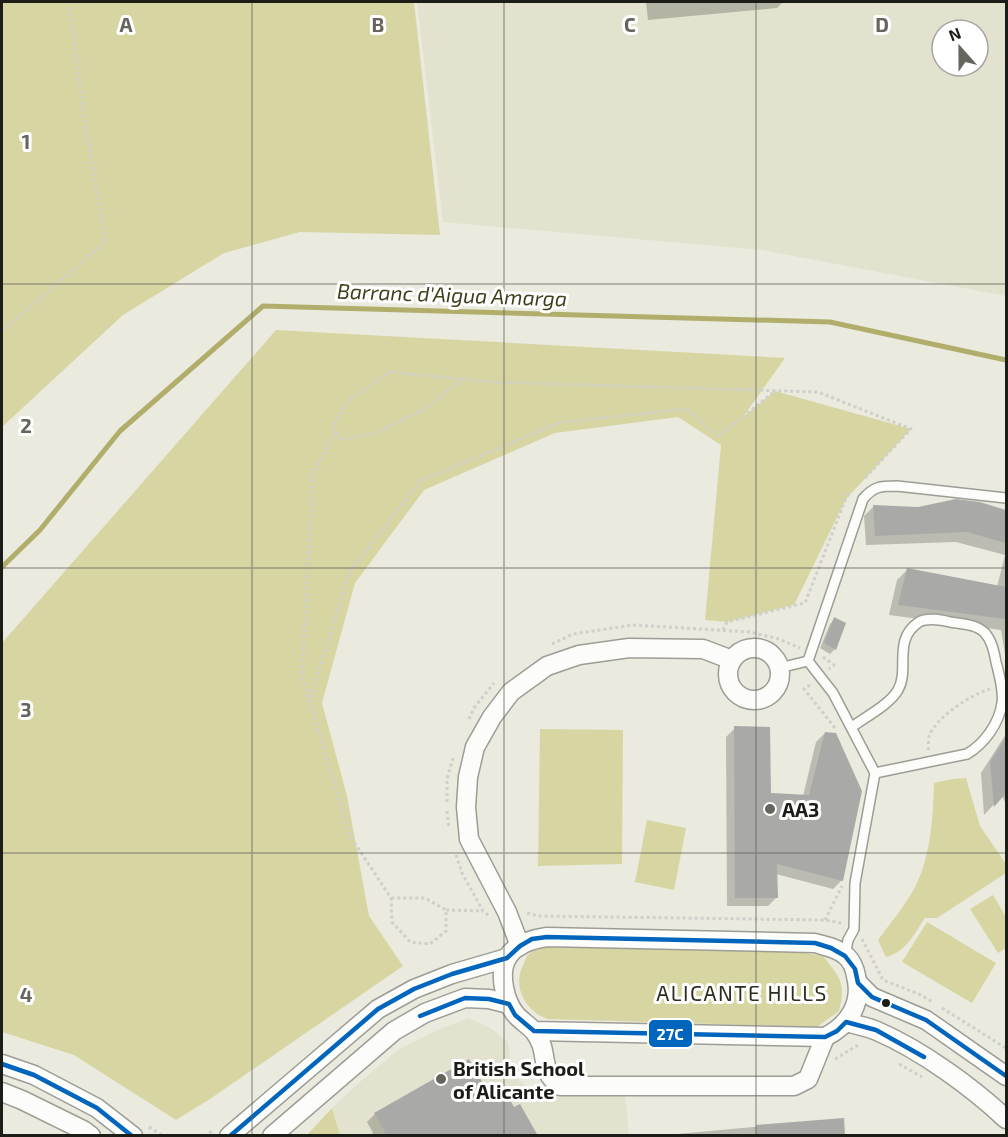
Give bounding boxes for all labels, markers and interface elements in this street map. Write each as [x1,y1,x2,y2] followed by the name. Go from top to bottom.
[119,12,133,36] text: A
[372,12,384,36] text: B
[624,12,636,36] text: C
[875,12,889,36] text: D
[930,18,990,78] north arrow
[946,23,963,44] text: N
[22,129,30,153] text: 1
[337,277,567,311] water label: Barranc d'Aigua Amarga
[20,413,32,437] text: 2
[20,697,32,721] text: 3
[782,797,819,821] place label: AA3
[763,802,777,816] marker: AA3
[656,980,828,1005] district label: ALICANTE HILLS
[20,982,33,1006] text: 4
[880,997,892,1009] unlabelled marker
[648,1019,693,1048] line badge: 27C
[656,1024,684,1043] text: 27C
[453,1056,585,1103] place label: British School of Alicante
[434,1072,448,1086] marker: British School of Alicante

